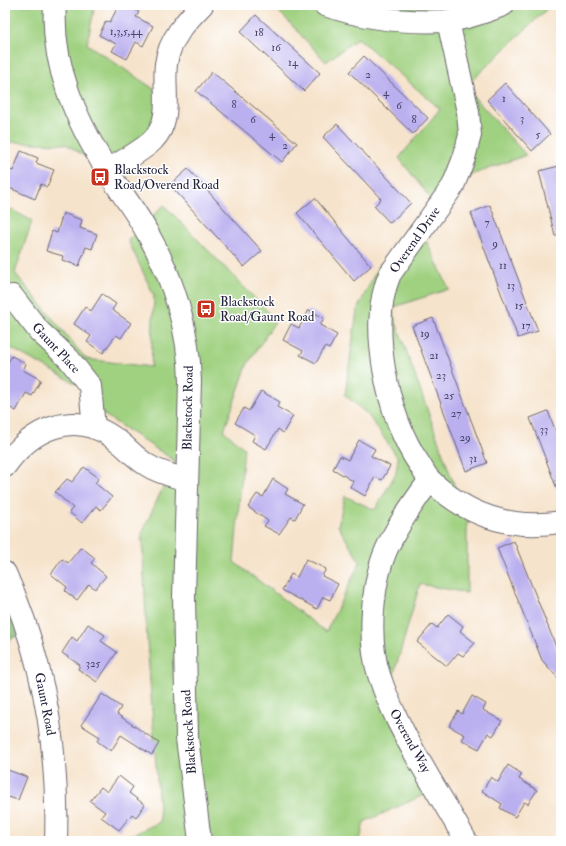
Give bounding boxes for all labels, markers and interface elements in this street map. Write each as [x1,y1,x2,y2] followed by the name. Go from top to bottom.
[110,25,143,38] house number: 1,3,5,44
[254,26,264,39] house number: 18
[271,41,282,54] house number: 16
[288,56,299,69] house number: 14
[365,68,371,81] house number: 2
[383,86,390,99] house number: 4
[502,92,506,105] house number: 1
[231,98,237,111] house number: 8
[396,99,403,112] house number: 6
[520,112,524,125] house number: 3
[250,113,257,126] house number: 6
[411,113,417,126] house number: 8
[269,128,276,141] house number: 4
[536,128,541,141] house number: 5
[282,139,288,152] house number: 2
[114,162,220,193] place label: Blackstock Road/Overend Road
[89,166,111,188] bus stop icon: Blackstock Road/Overend Road
[386,203,444,276] street label: Overend Drive
[484,216,490,229] house number: 7
[491,237,498,250] house number: 9
[499,259,507,272] house number: 11
[507,279,515,292] house number: 13
[220,294,315,325] place label: Blackstock Road/Gaunt Road
[195,298,217,320] bus stop icon: Blackstock Road/Gaunt Road
[515,299,524,312] house number: 15
[28,319,84,377] street label: Gaunt Place
[522,319,530,332] house number: 17
[420,327,430,340] house number: 19
[429,349,439,362] house number: 21
[179,365,197,451] street label: Blackstock Road
[436,369,446,382] house number: 23
[444,389,454,402] house number: 25
[451,407,461,420] house number: 27
[540,423,548,436] house number: 33
[459,431,471,444] house number: 29
[469,452,477,465] house number: 31
[86,657,100,670] house number: 325
[31,671,59,737] street label: Gaunt Road
[178,689,200,775] street label: Blackstock Road
[385,706,434,776] street label: Overend Way

